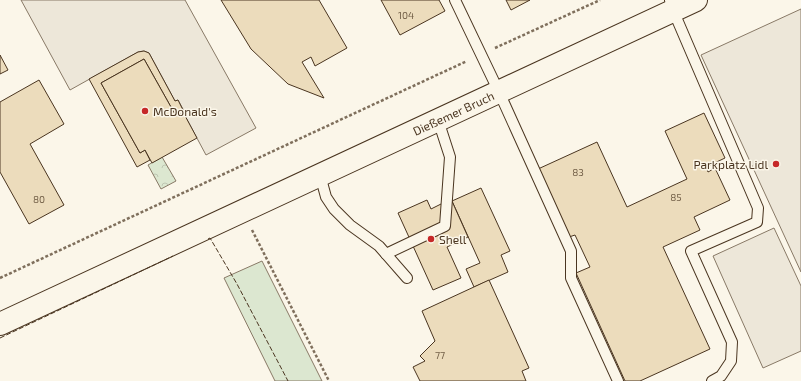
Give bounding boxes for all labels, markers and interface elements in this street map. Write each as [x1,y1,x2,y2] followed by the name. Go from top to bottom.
[398,9,414,21] house number: 104
[410,88,496,138] street label: Dießemer Bruch
[153,104,217,118] place label: McDonald's
[140,106,150,116] marker: McDonald's
[693,157,768,171] place label: Parkplatz Lidl
[771,159,781,169] marker: Parkplatz Lidl
[572,166,584,178] house number: 83
[670,191,682,203] house number: 85
[33,193,45,205] house number: 80
[439,232,467,246] place label: Shell
[426,234,436,244] marker: Shell
[435,349,445,361] house number: 77

